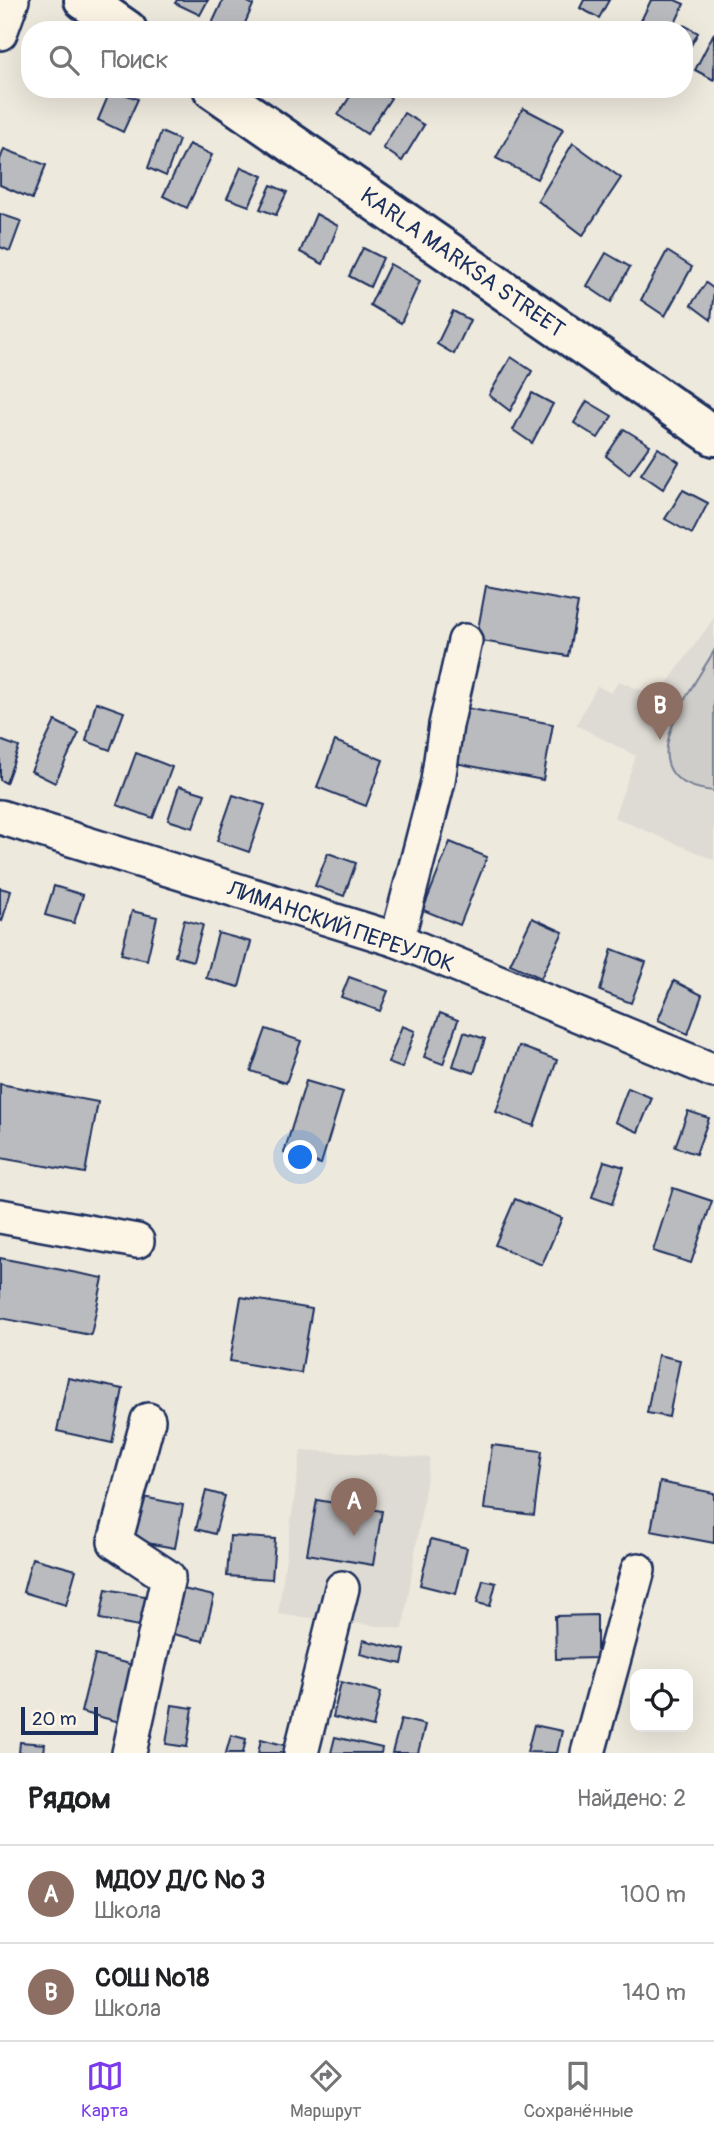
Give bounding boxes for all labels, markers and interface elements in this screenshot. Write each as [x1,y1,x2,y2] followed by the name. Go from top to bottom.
[21,21,693,98] search box
[45,41,83,79] icon: search
[101,44,169,76] text: Поиск
[355,181,571,344] street label: KARLA MARKSA STREET
[637,682,683,740] pin: B
[223,874,458,979] street label: ЛИМАНСКИЙ ПЕРЕУЛОК
[283,1140,317,1174] your location
[331,1478,377,1536] pin: A
[630,1669,693,1732] map controls
[630,1669,693,1732] button: locate
[21,1704,98,1736] scale bar
[32,1707,77,1731] text: 20 m
[28,1780,111,1817] text: Рядом
[577,1784,686,1813] text: Найдено: 2
[95,1864,265,1896] text: МДОУ Д/С № 3
[44,1880,58,1909] text: A
[620,1880,686,1909] text: 100 m
[95,1896,161,1925] text: Школа
[95,1962,209,1994] text: СОШ №18
[44,1978,58,2007] text: B
[623,1978,686,2007] text: 140 m
[95,1994,161,2023] text: Школа
[81,2057,128,2123] tab: Карта
[290,2057,362,2123] tab: Маршрут
[523,2057,633,2123] tab: Сохранённые

